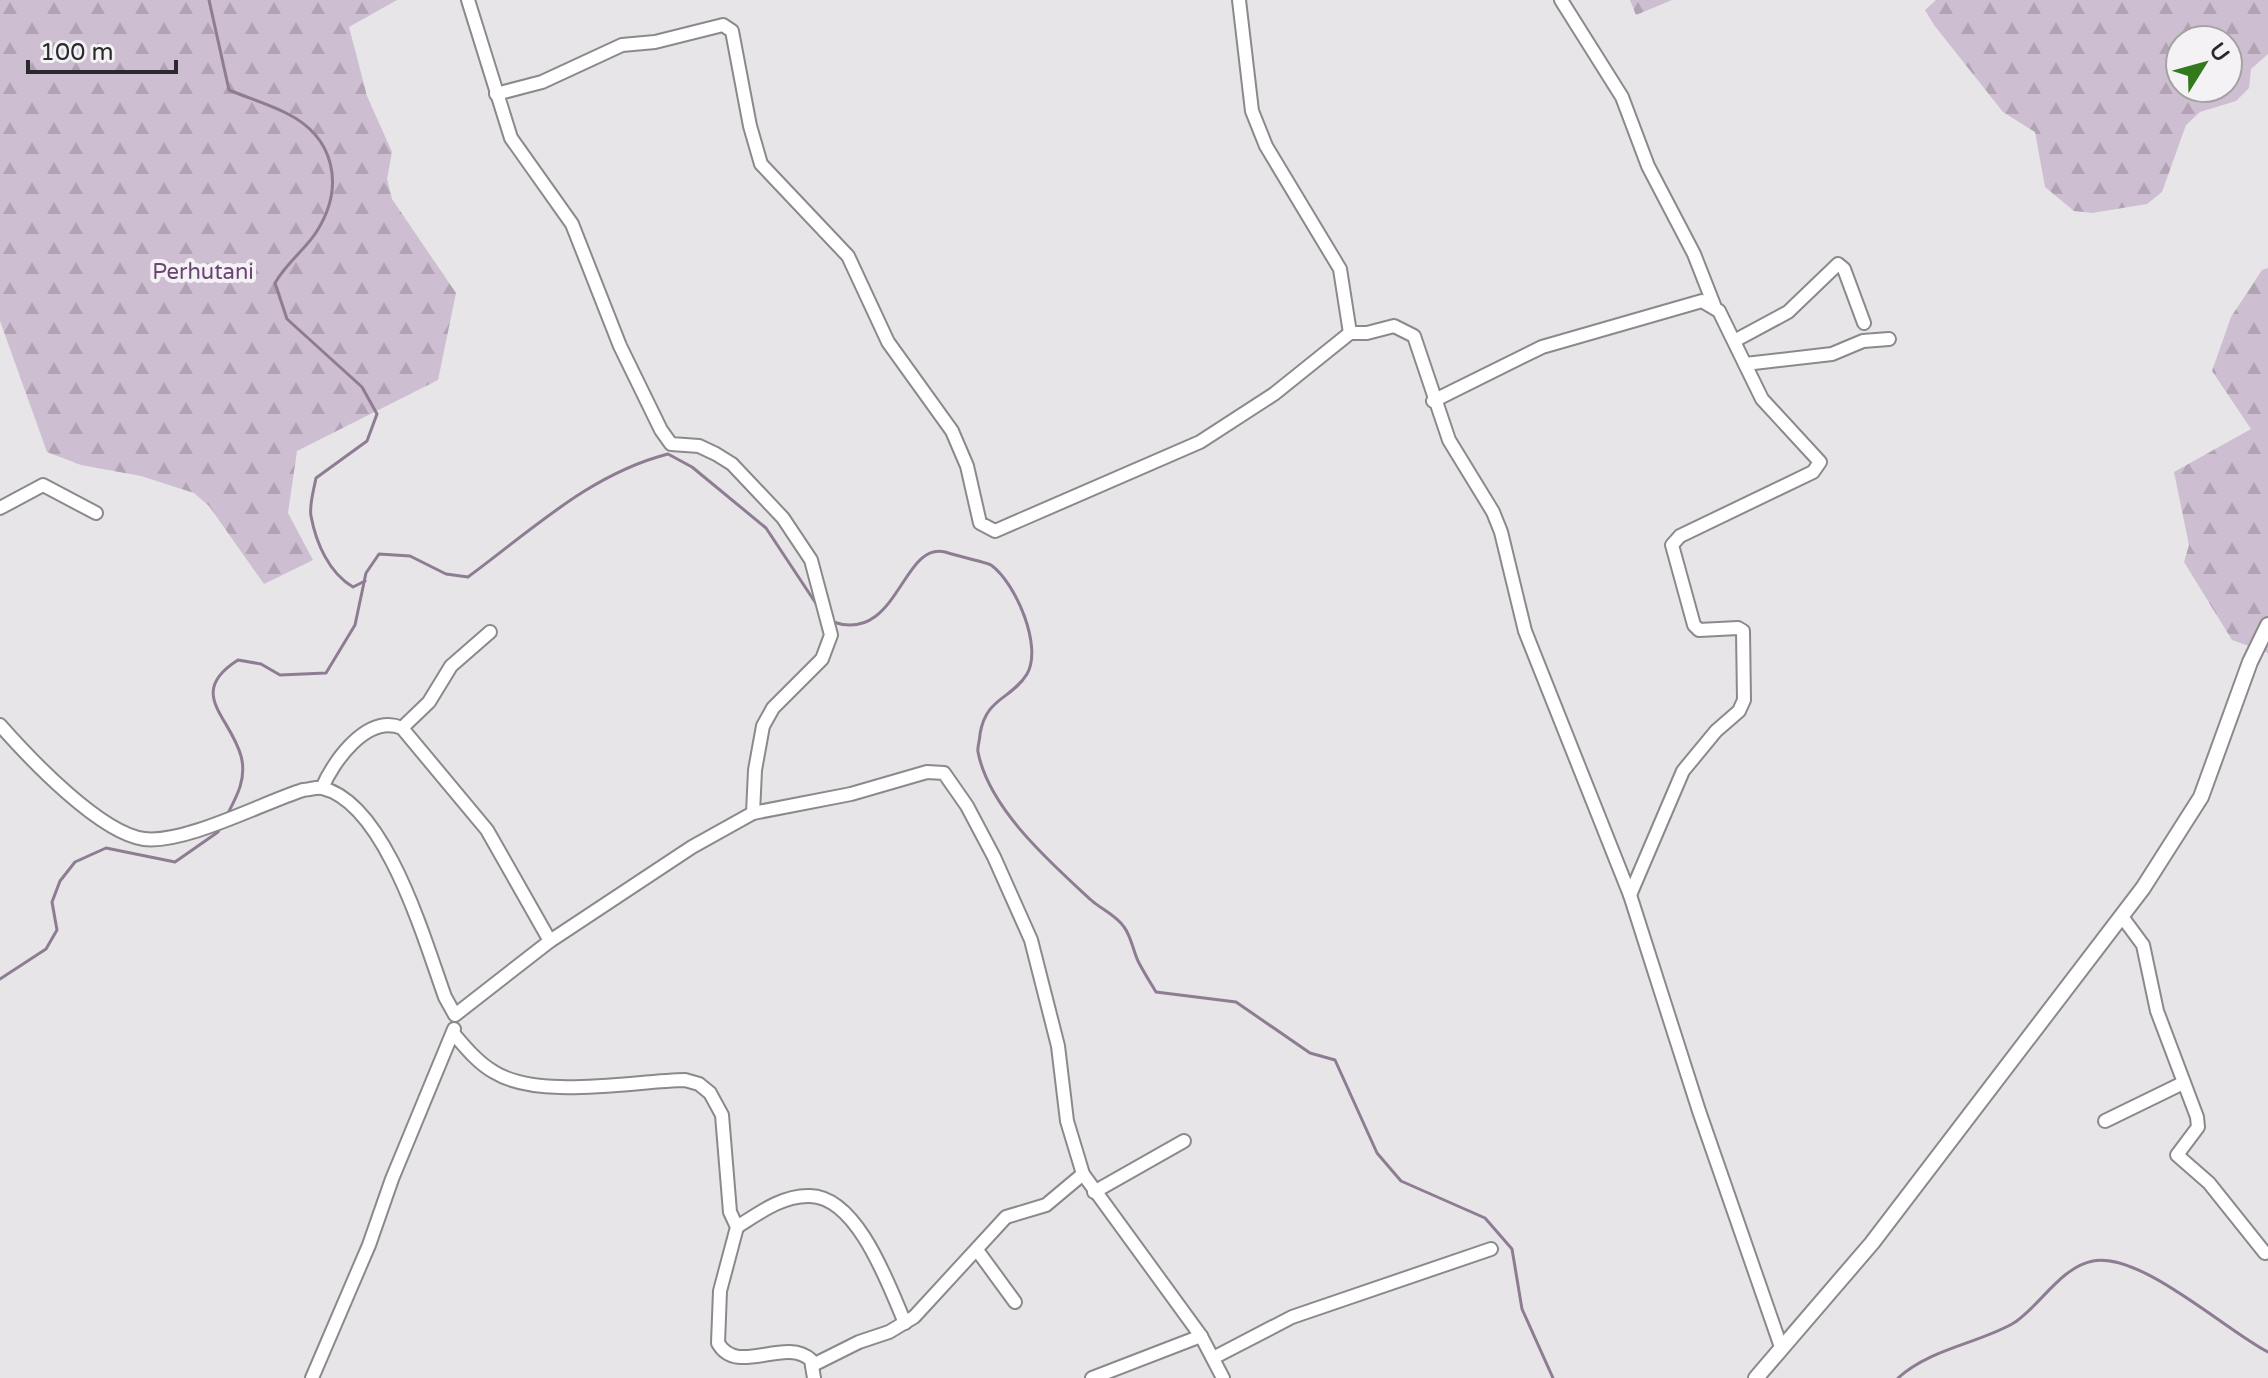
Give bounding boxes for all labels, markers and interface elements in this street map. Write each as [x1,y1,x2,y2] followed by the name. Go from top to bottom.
[28,24,176,74] scale bar
[2164,24,2244,104] north arrow
[40,38,114,67] text: 100 m
[2204,38,2235,67] text: U
[152,259,254,285] park label: Perhutani

